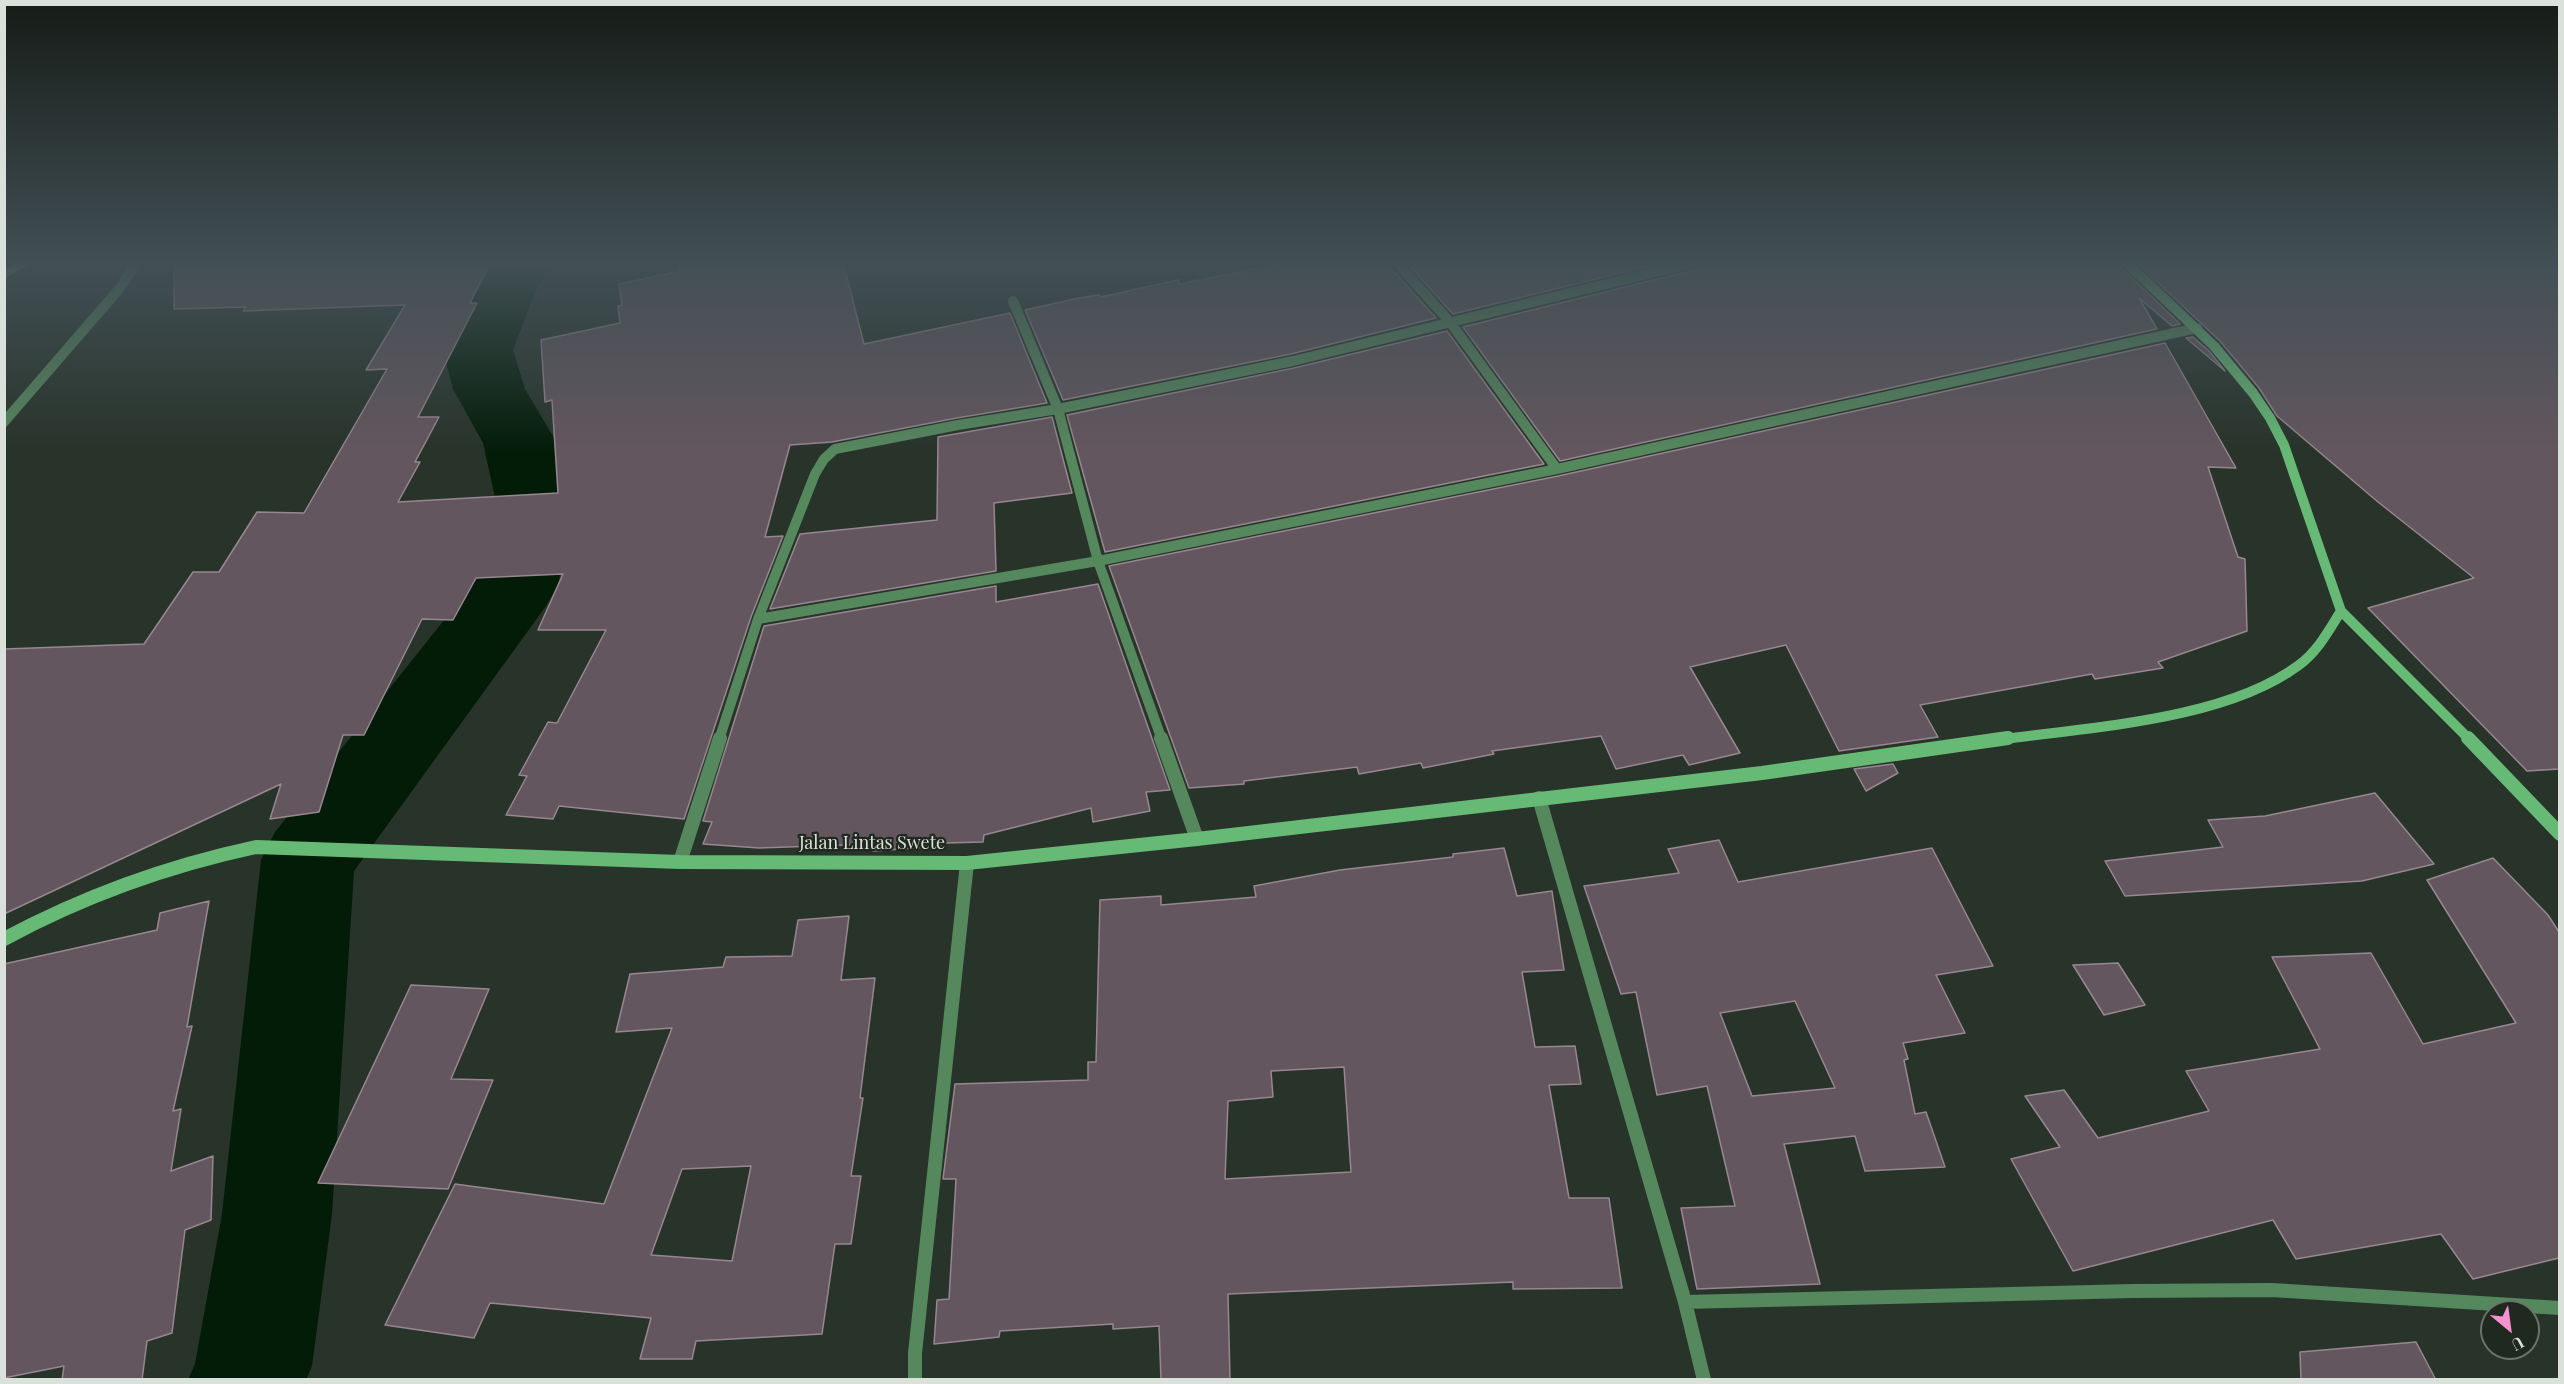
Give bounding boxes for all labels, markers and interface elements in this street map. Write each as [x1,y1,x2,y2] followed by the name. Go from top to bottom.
[799,832,945,854] street label: Jalan Lintas Swete
[2480,1300,2540,1360] north arrow
[2508,1333,2528,1356] text: U

